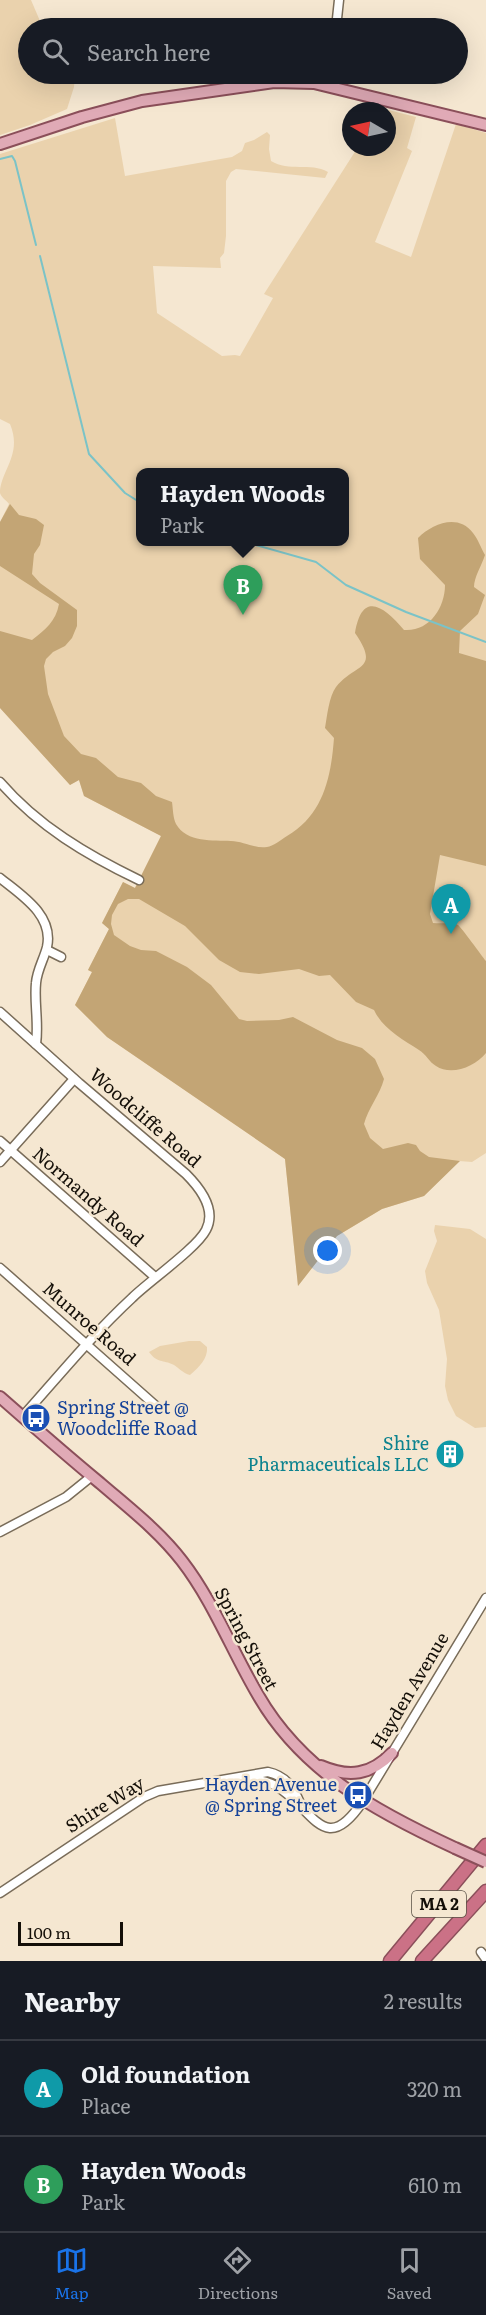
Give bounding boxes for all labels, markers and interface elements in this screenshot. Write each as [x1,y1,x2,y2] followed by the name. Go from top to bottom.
[18,18,468,84] search box
[39,35,72,68] icon: search
[87,35,210,68] text: Search here
[342,102,396,156] north arrow
[136,468,349,546] popup
[160,476,325,509] text: Hayden Woods
[160,509,204,539] text: Park
[224,566,262,615] pin: B
[432,884,470,934] pin: A
[84,1061,208,1173] street label: Woodcliffe Road
[27,1140,151,1252] street label: Normandy Road
[313,1236,342,1265] your location
[37,1275,143,1371] street label: Munroe Road
[57,1393,197,1441] place label: Spring Street @ Woodcliffe Road
[20,1402,52,1434] bus stop icon: Spring Street @ Woodcliffe Road
[247,1429,429,1477] place label: Shire Pharmaceuticals LLC
[434,1438,466,1470] building icon: Shire Pharmaceuticals LLC
[209,1582,286,1695] street label: Spring Street
[363,1626,454,1754] street label: Hayden Avenue
[60,1769,149,1839] street label: Shire Way
[204,1770,338,1818] place label: Hayden Avenue @ Spring Street
[342,1779,374,1811] bus stop icon: Hayden Avenue @ Spring Street
[412,1891,466,1917] road number: MA 2
[18,1919,123,1946] scale bar
[27,1920,71,1944] text: 100 m
[24,1981,120,2020] text: Nearby
[384,1985,462,2015] text: 2 results
[81,2057,250,2090] text: Old foundation
[36,2073,51,2103] text: A
[407,2073,462,2103] text: 320 m
[81,2090,131,2120] text: Place
[81,2153,246,2186] text: Hayden Woods
[37,2169,50,2199] text: B
[408,2169,462,2199] text: 610 m
[81,2186,125,2216] text: Park
[55,2244,89,2304] tab: Map
[198,2244,278,2304] tab: Directions
[387,2244,431,2304] tab: Saved

